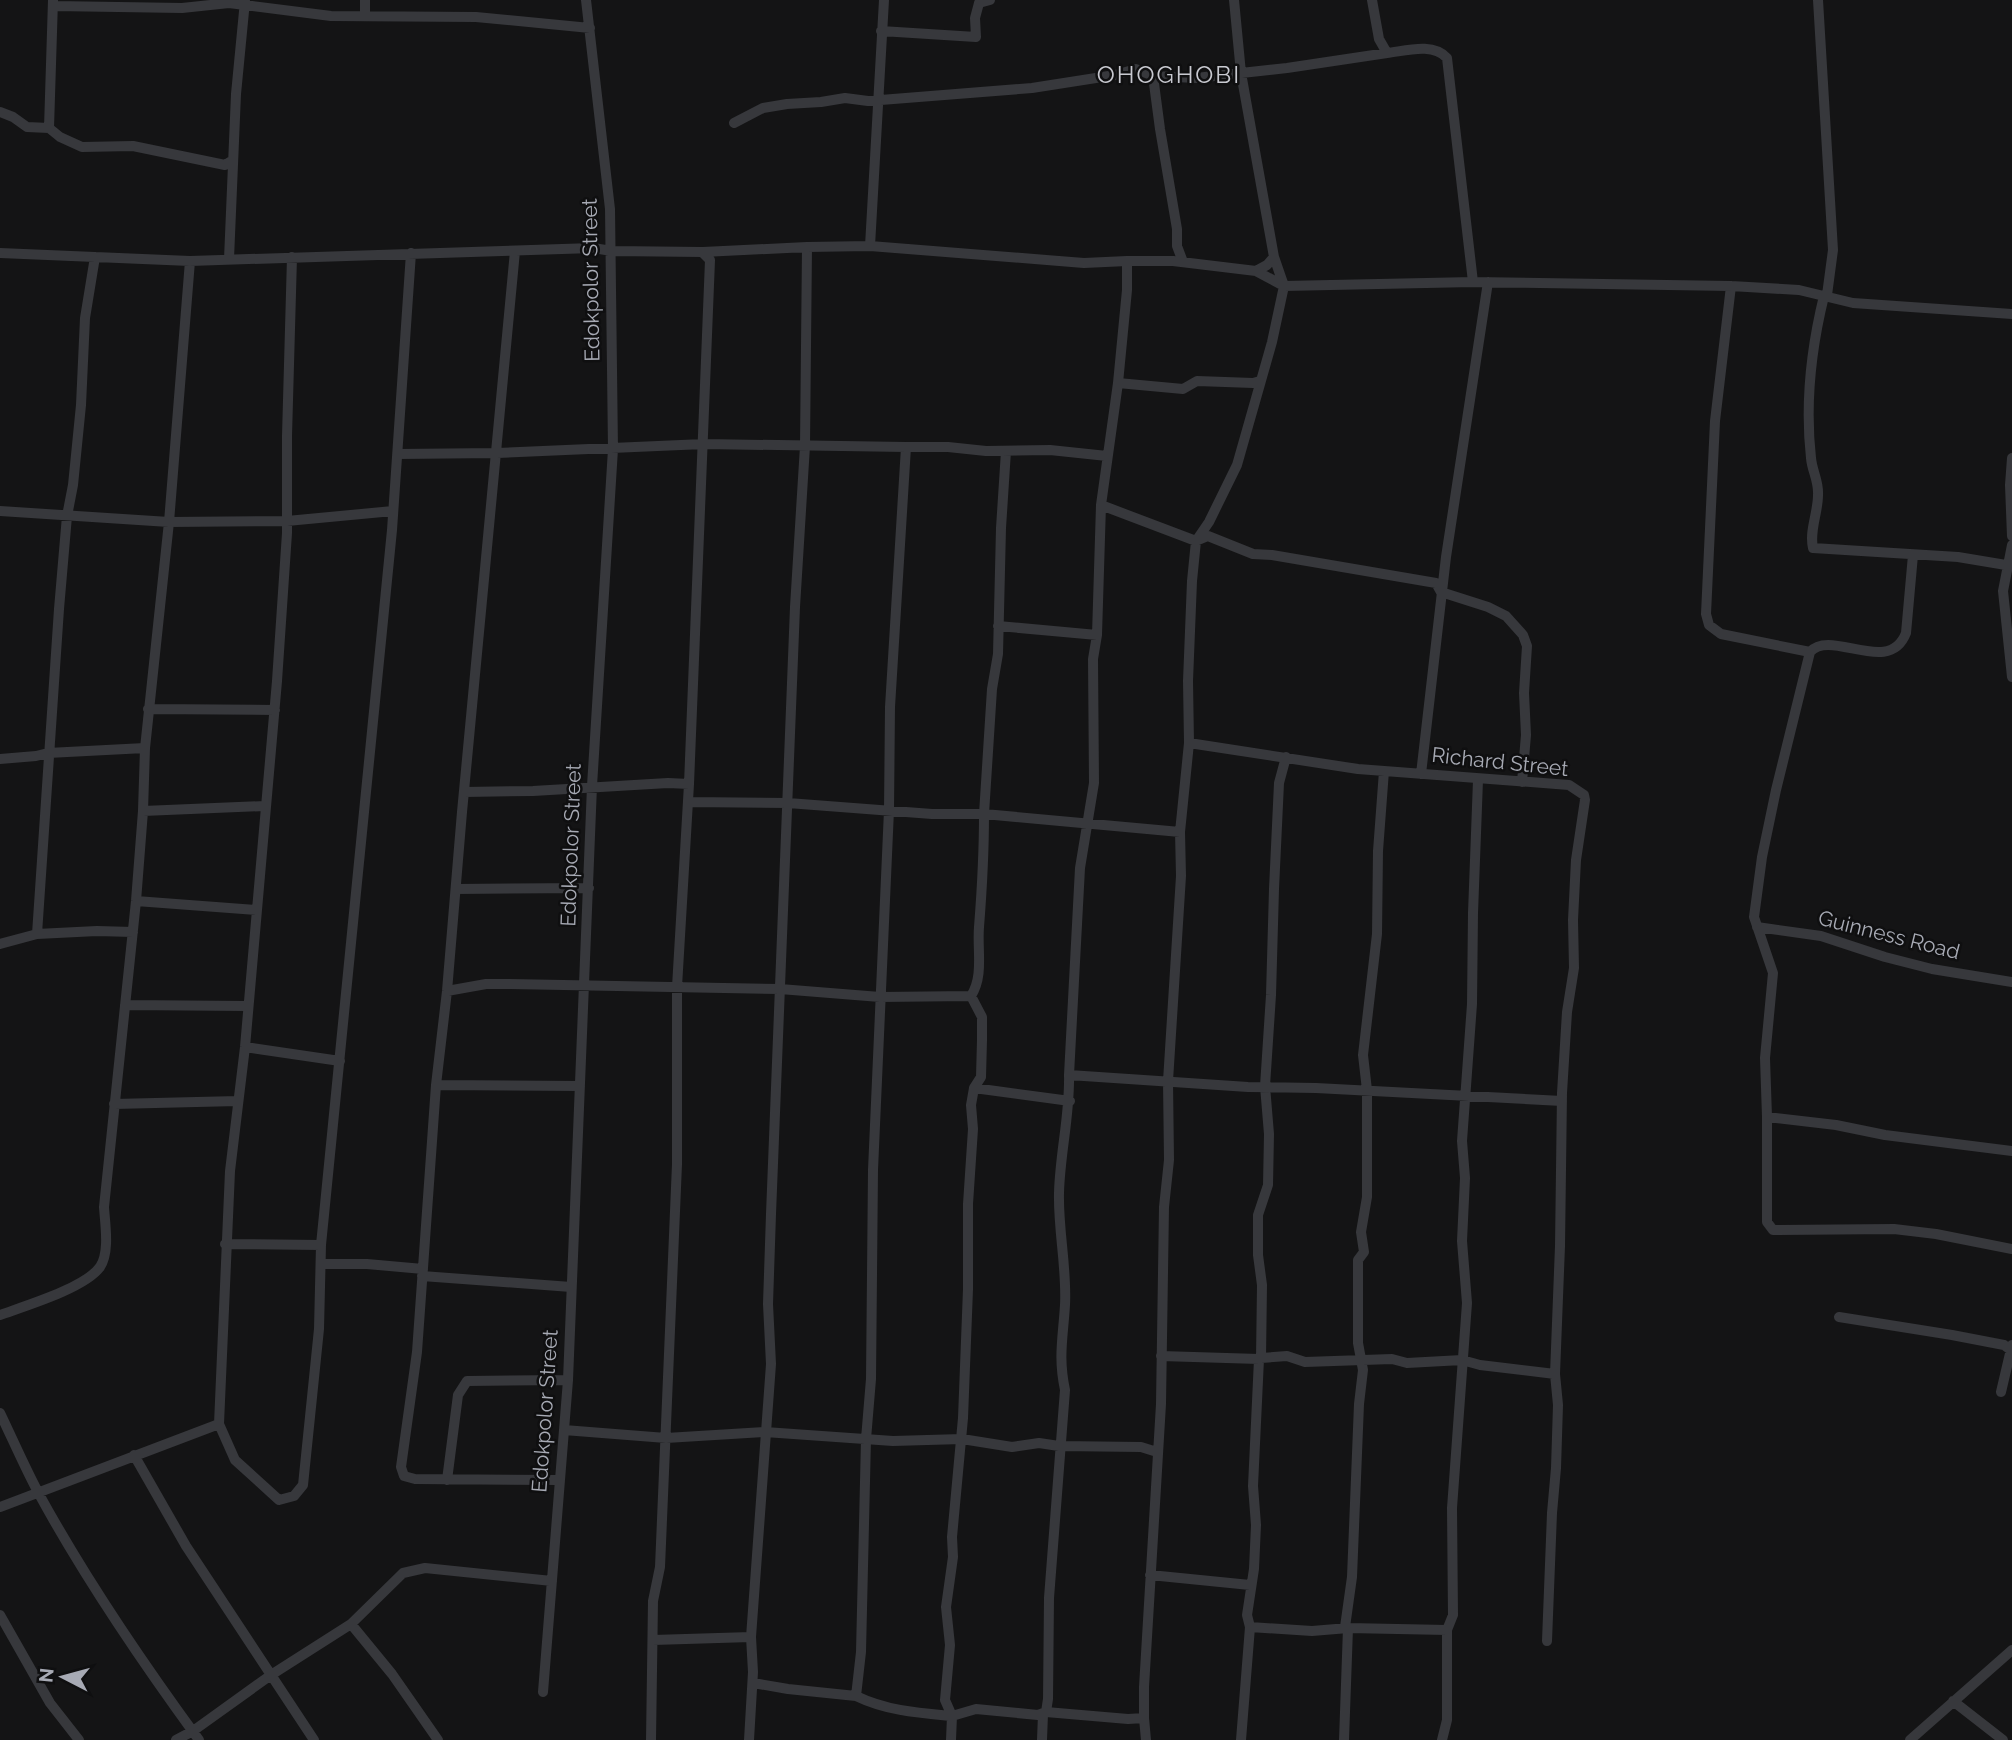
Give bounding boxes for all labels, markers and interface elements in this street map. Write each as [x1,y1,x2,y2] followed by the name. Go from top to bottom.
[1097,60,1241,89] district label: OHOGHOBI
[577,198,604,362] street label: Edokpolor Street
[1431,742,1570,781] street label: Richard Street
[555,763,586,927] street label: Edokpolor Street
[1816,905,1962,964] street label: Guinness Road
[526,1329,563,1493] street label: Edokpolor Street
[28,1642,98,1712] north arrow
[34,1667,58,1684] text: N

